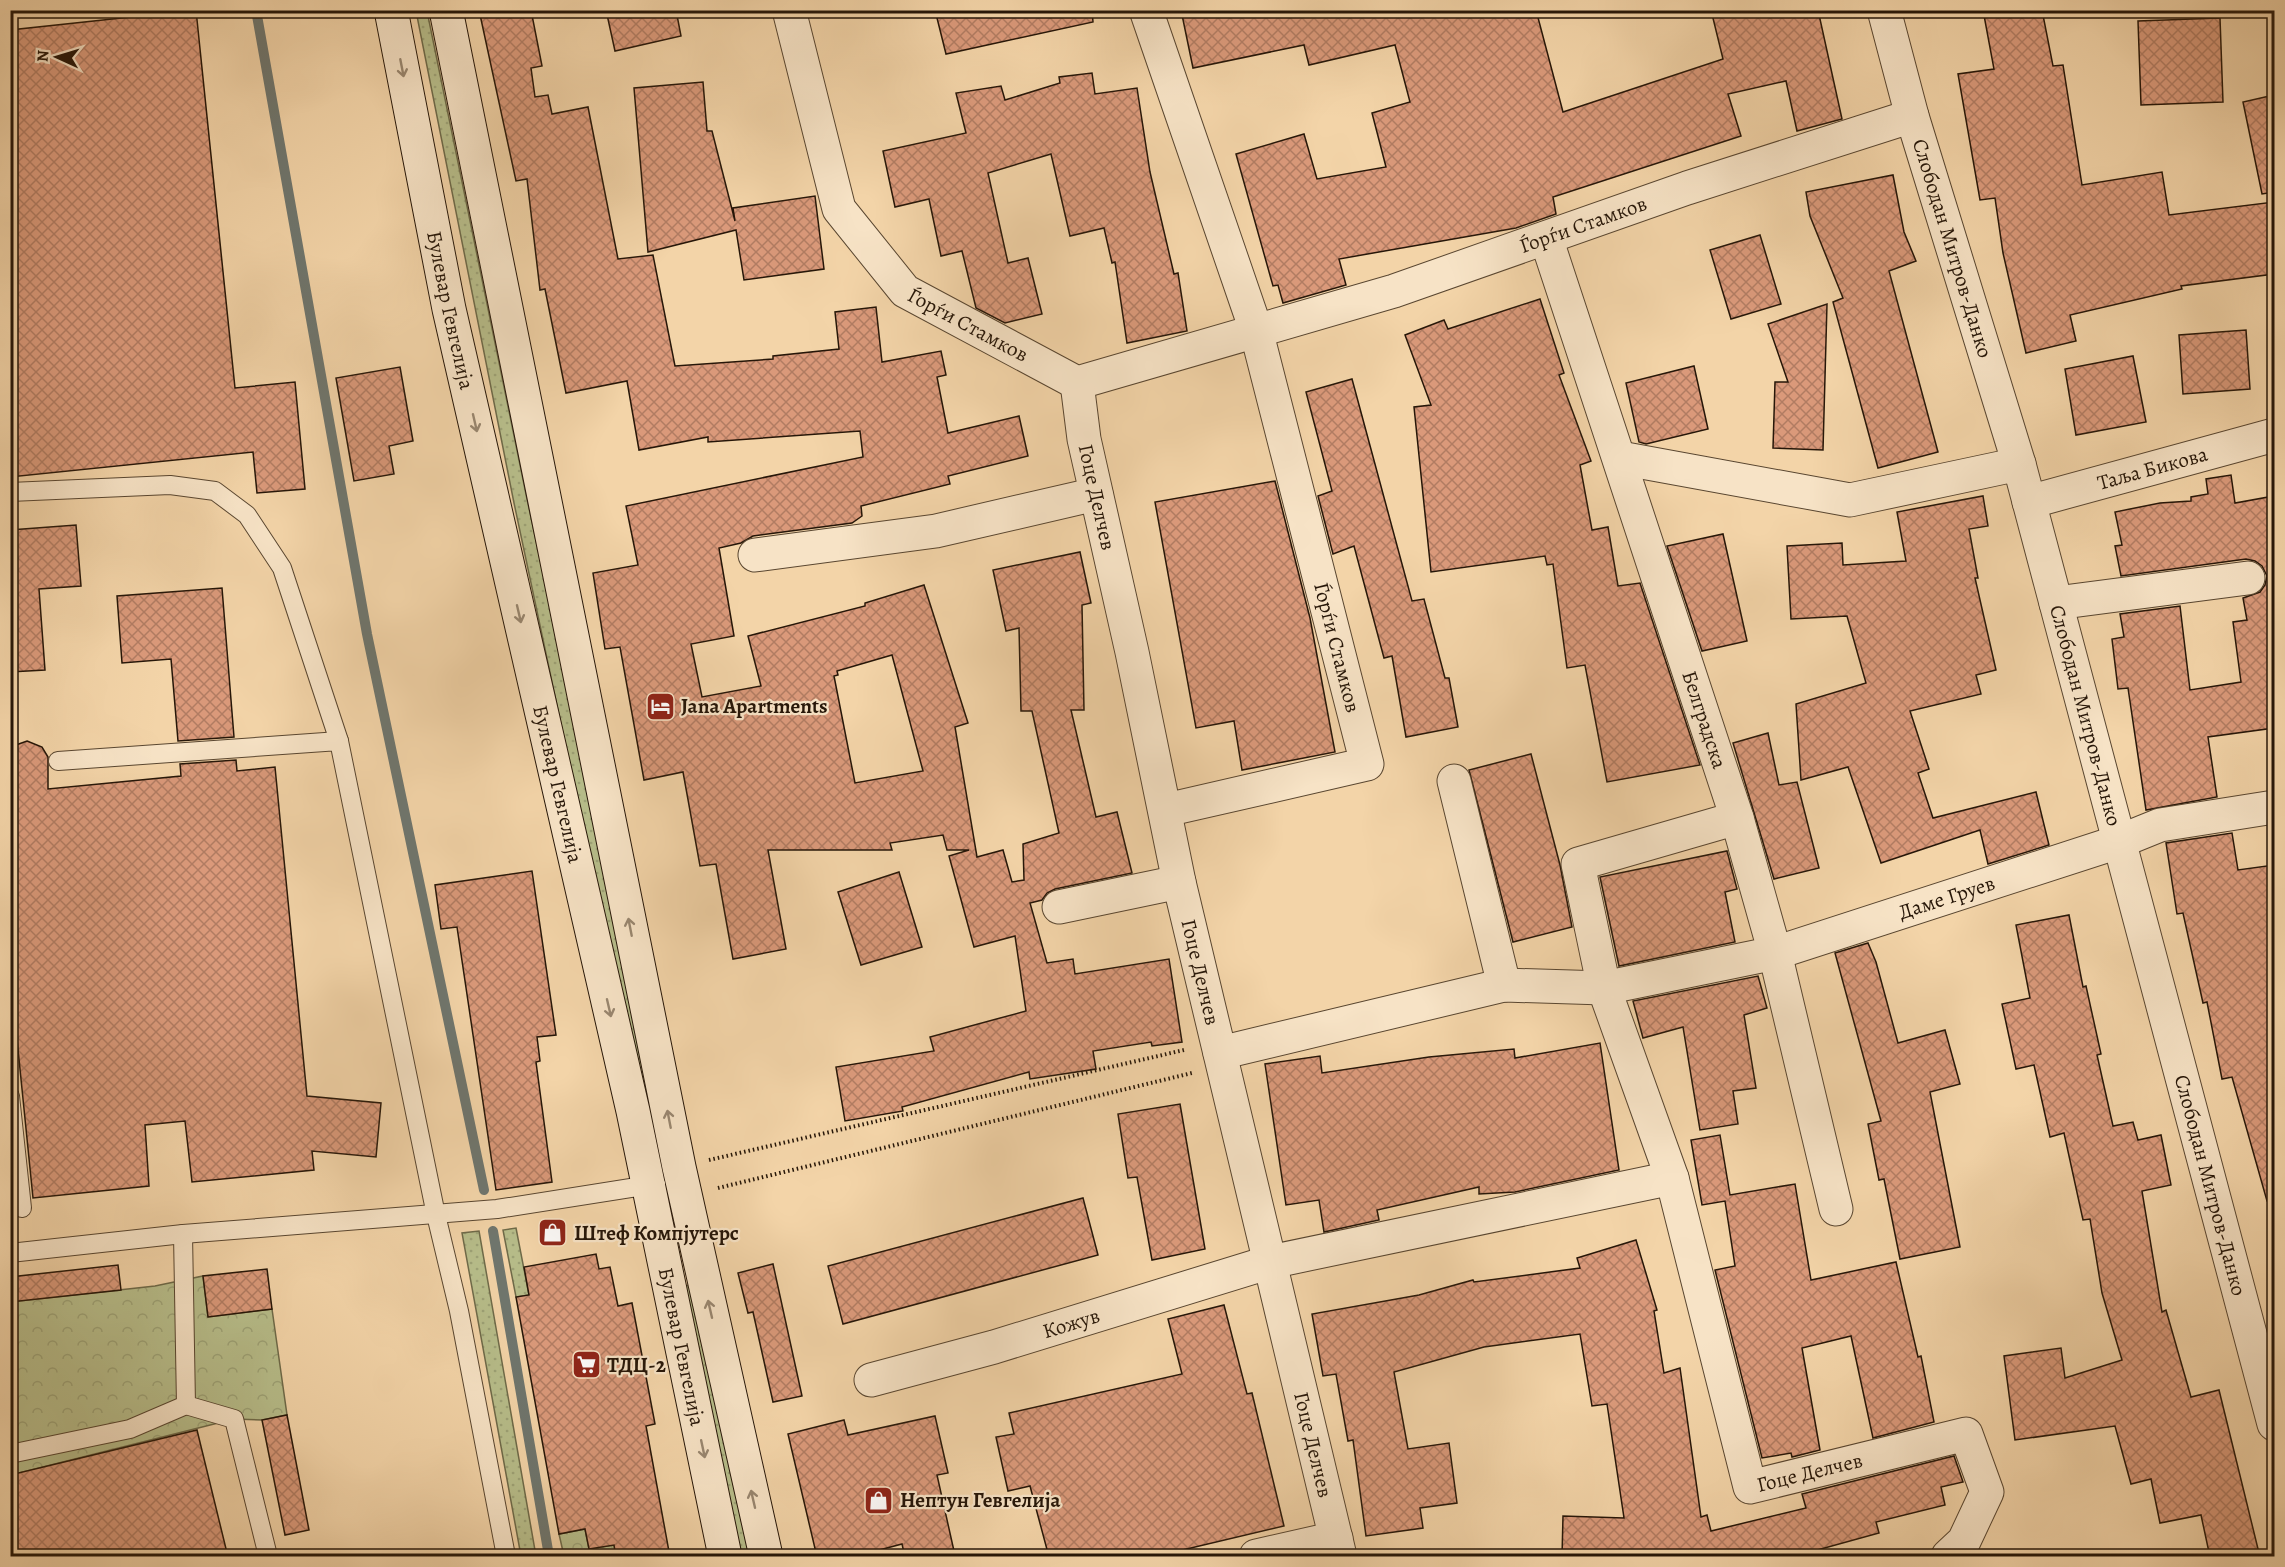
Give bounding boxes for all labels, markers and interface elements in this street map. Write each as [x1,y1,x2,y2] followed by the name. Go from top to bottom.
[27,27,87,87] north arrow
[32,49,54,63] text: N
[397,58,408,77] one-way arrow
[1906,135,1999,361] street label: Слободан Митров-Данко
[1516,189,1651,260] street label: Ѓорѓи Стамков
[420,228,481,393] street label: Булевар Гевгелија
[903,281,1033,369] street label: Ѓорѓи Стамков
[470,414,482,433] one-way arrow
[2094,440,2211,497] street label: Таља Бикова
[1072,441,1123,553] street label: Гоце Делчев
[1307,579,1367,715] street label: Ѓорѓи Стамков
[2043,602,2129,829] street label: Слободан Митров-Данко
[513,604,525,623] one-way arrow
[1675,667,1734,772] street label: Белградска
[644,690,676,722] hotel icon: Jana Apartments
[681,692,828,720] place label: Jana Apartments
[526,702,590,866] street label: Булевар Гевгелија
[1895,869,1998,926] street label: Даме Груев
[1174,916,1227,1028] street label: Гоце Делчев
[624,918,636,937] one-way arrow
[604,998,615,1018] one-way arrow
[2168,1072,2253,1299] street label: Слободан Митров-Данко
[663,1109,674,1129] one-way arrow
[537,1217,569,1249] shop icon: Штеф Компјутерс
[574,1219,739,1247] place label: Штеф Компјутерс
[652,1265,712,1429] street label: Булевар Гевгелија
[704,1300,716,1319] one-way arrow
[1039,1301,1103,1345] street label: Кожув
[570,1349,602,1381] supermarket icon: ТДЦ-2
[607,1351,666,1379] place label: ТДЦ-2
[1287,1389,1340,1500] street label: Гоце Делчев
[698,1438,709,1458] one-way arrow
[1754,1446,1865,1499] street label: Гоце Делчев
[863,1484,895,1516] shop icon: Нептун Гевгелија
[900,1486,1061,1514] place label: Нептун Гевгелија
[747,1490,758,1510] one-way arrow

